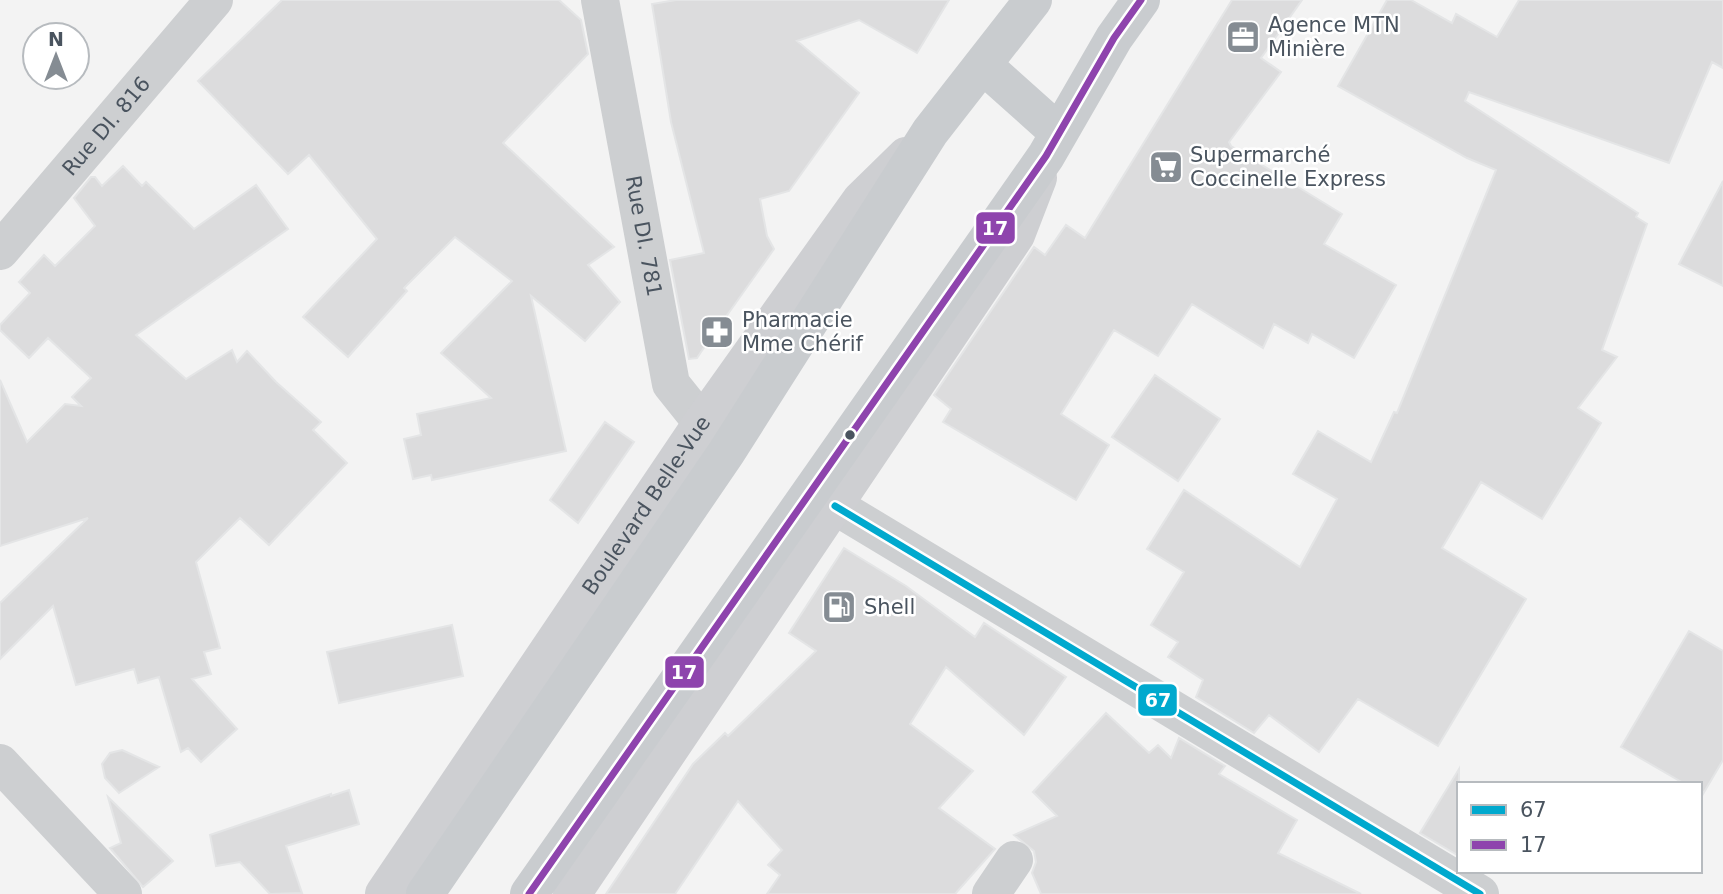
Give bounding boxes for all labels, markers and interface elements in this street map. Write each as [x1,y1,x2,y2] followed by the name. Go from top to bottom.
[1268,13,1400,61] place label: Agence MTN Minière
[1224,18,1262,56] office icon: Agence MTN Minière
[21,21,91,91] north arrow
[48,28,64,50] text: N
[58,72,155,181] street label: Rue DI. 816
[1190,143,1386,191] place label: Supermarché Coccinelle Express
[1147,148,1185,186] supermarket icon: Supermarché Coccinelle Express
[621,174,667,298] street label: Rue DI. 781
[975,211,1016,245] line badge: 17
[982,217,1008,239] text: 17
[742,308,864,356] place label: Pharmacie Mme Chérif
[698,313,736,351] pharmacy icon: Pharmacie Mme Chérif
[578,411,715,599] street label: Boulevard Belle-Vue
[843,428,857,442] unlabelled marker
[820,588,858,626] fuel station icon: Shell
[864,595,915,619] place label: Shell
[664,655,705,689] line badge: 17
[671,661,697,683] text: 17
[1137,683,1178,717] line badge: 67
[1145,689,1171,711] text: 67
[1457,782,1702,873] legend
[1520,798,1547,822] text: 67
[1520,833,1547,857] text: 17

